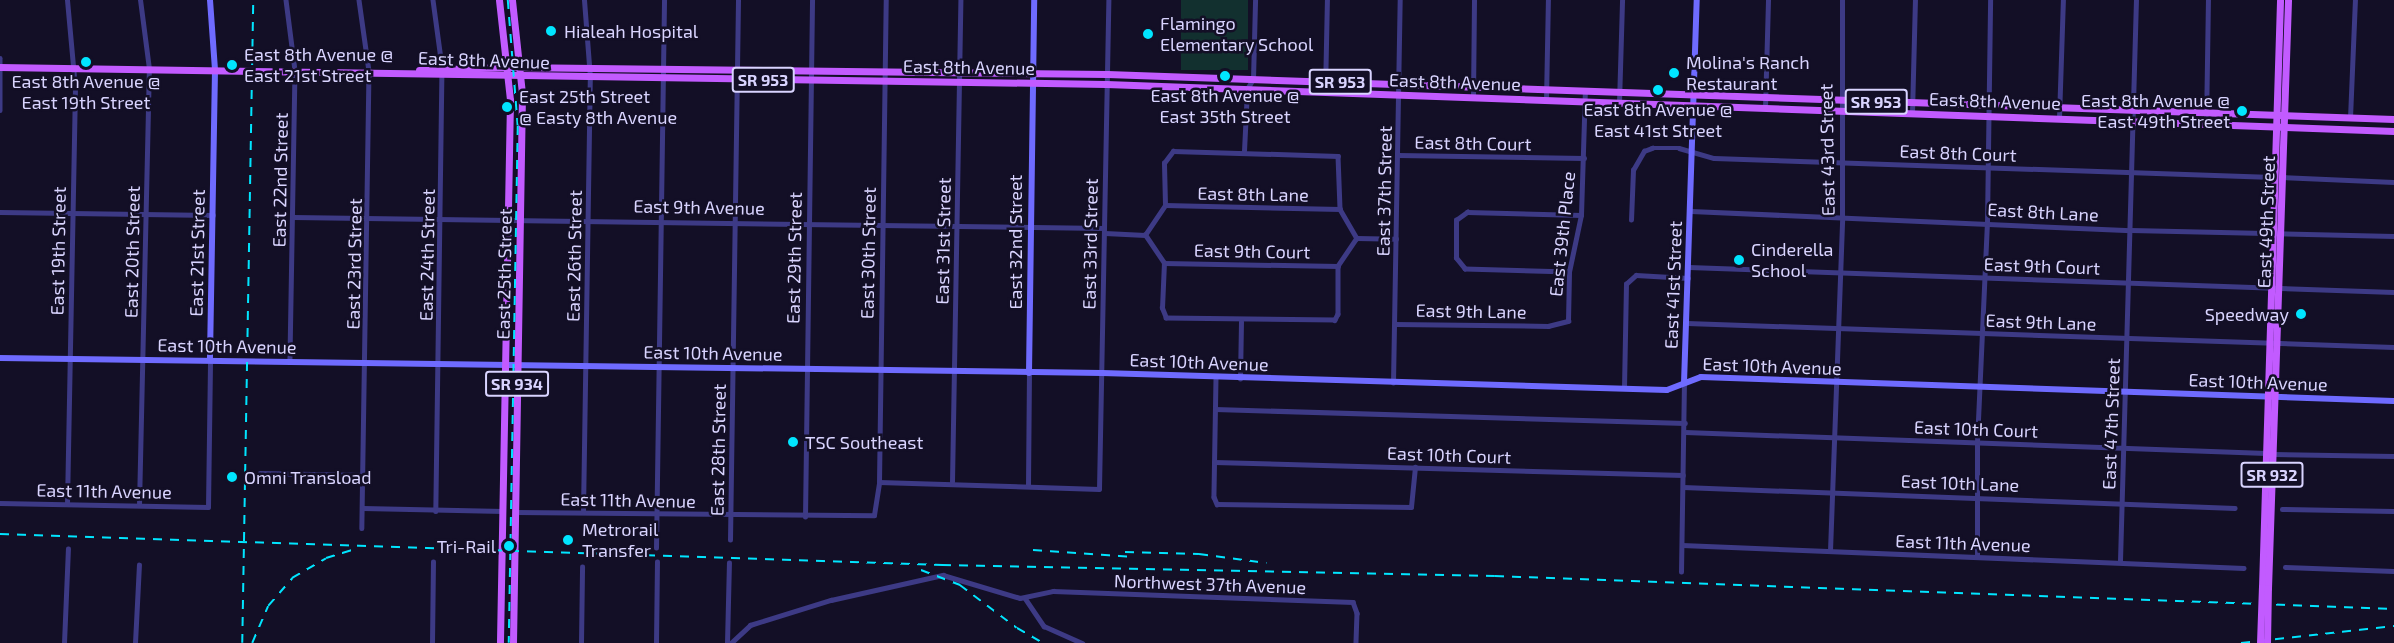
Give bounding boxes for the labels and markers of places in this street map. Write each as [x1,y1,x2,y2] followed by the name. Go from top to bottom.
[1160,13,1314,56] place label: Flamingo Elementary School
[564,20,698,42] place label: Hialeah Hospital
[542,22,560,40] marker: Hialeah Hospital
[1141,27,1155,41] marker: Flamingo Elementary School
[244,44,393,86] place label: East 8th Avenue @ East 21st Street
[1686,52,1810,94] place label: Molina's Ranch Restaurant
[79,55,93,69] marker: East 8th Avenue @ East 19th Street
[225,58,239,72] marker: East 8th Avenue @ East 21st Street
[1667,66,1681,80] marker: Molina's Ranch Restaurant
[1218,69,1232,83] marker: East 8th Avenue @ East 35th Street
[11,71,161,113] place label: East 8th Avenue @ East 19th Street
[1651,83,1665,97] marker: East 8th Avenue @ East 41st Street
[1150,85,1300,128] place label: East 8th Avenue @ East 35th Street
[519,86,678,128] place label: East 25th Street @ Easty 8th Avenue
[2081,90,2230,132] place label: East 8th Avenue @ East 49th Street
[1583,99,1733,142] place label: East 8th Avenue @ East 41st Street
[500,100,514,114] marker: East 25th Street @ Easty 8th Avenue
[2235,104,2249,118] marker: East 8th Avenue @ East 49th Street
[1751,239,1833,282] place label: Cinderella School
[1732,253,1746,267] marker: Cinderella School
[2205,303,2289,325] place label: Speedway
[2294,307,2308,321] marker: Speedway
[805,431,923,453] place label: TSC Southeast
[786,435,800,449] marker: TSC Southeast
[244,466,372,488] place label: Omni Transload
[225,470,239,484] marker: Omni Transload
[582,519,658,562] place label: Metrorail Transfer
[559,531,577,549] marker: Metrorail Transfer
[437,535,496,557] place label: Tri-Rail
[500,537,518,555] marker: Tri-Rail

